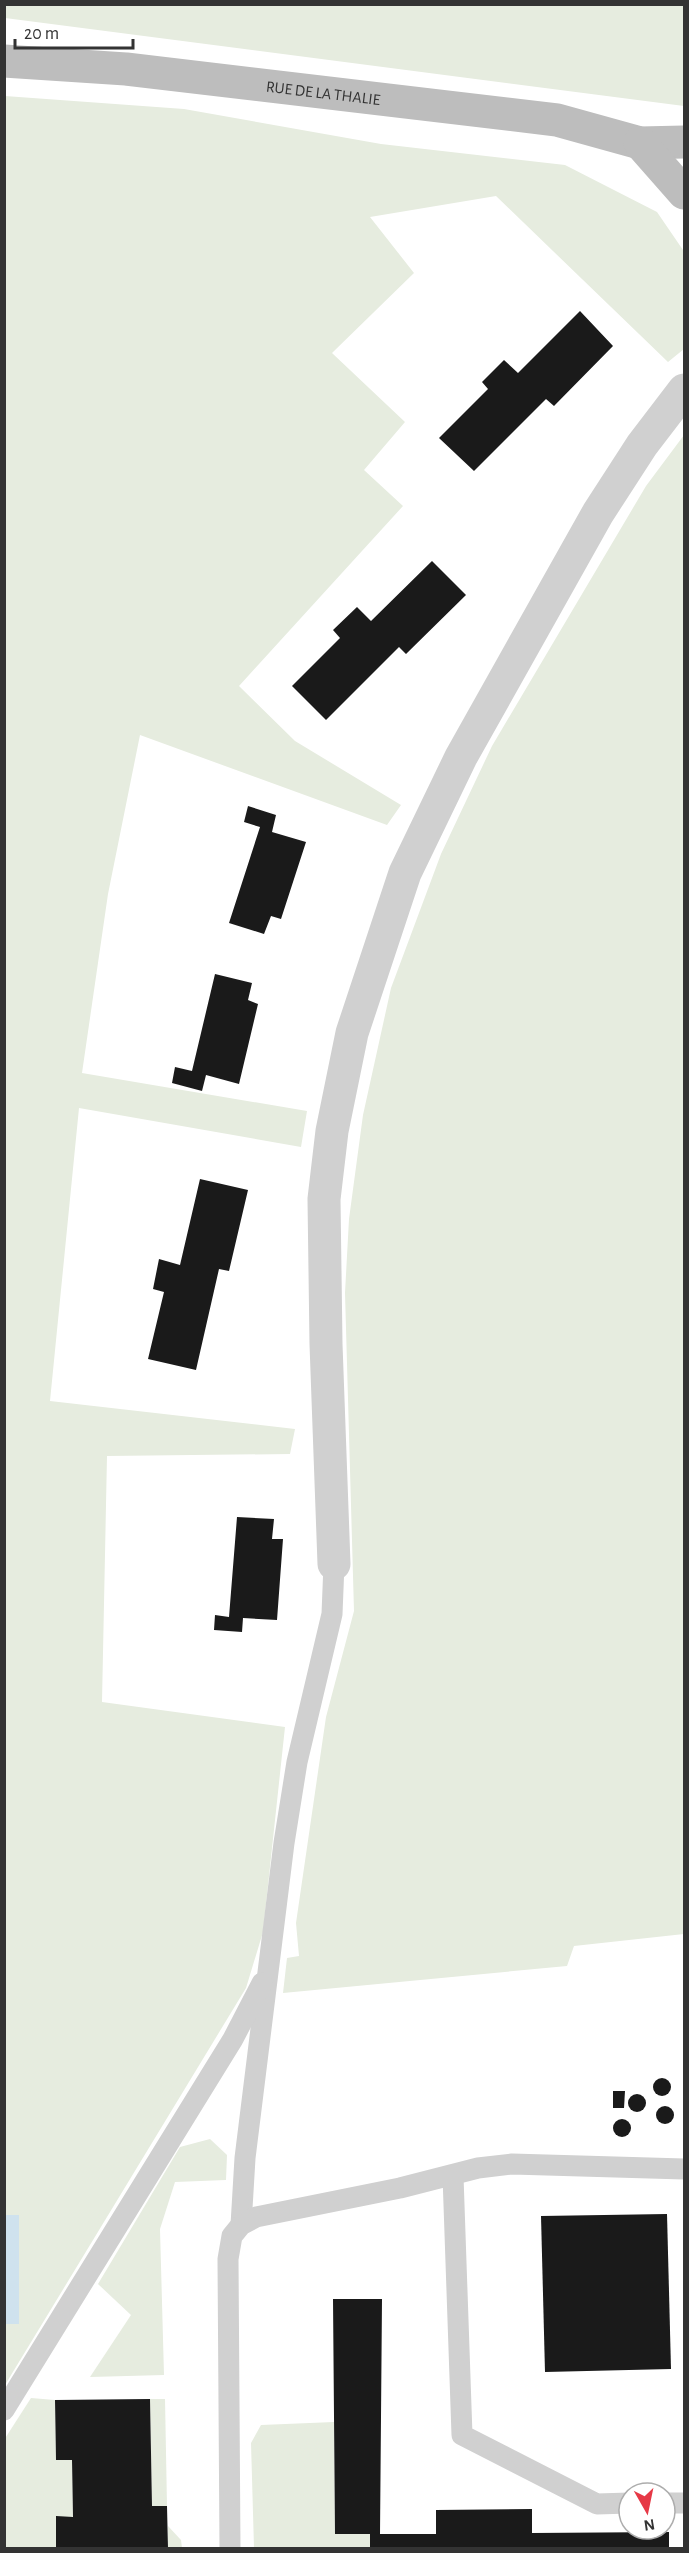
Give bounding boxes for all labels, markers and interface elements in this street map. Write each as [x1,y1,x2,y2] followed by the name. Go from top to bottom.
[15,12,134,50] scale bar
[24,25,59,43] text: 20 m
[265,79,382,108] street label: RUE DE LA THALIE
[617,2481,677,2541] north arrow
[642,2516,656,2534] text: N

